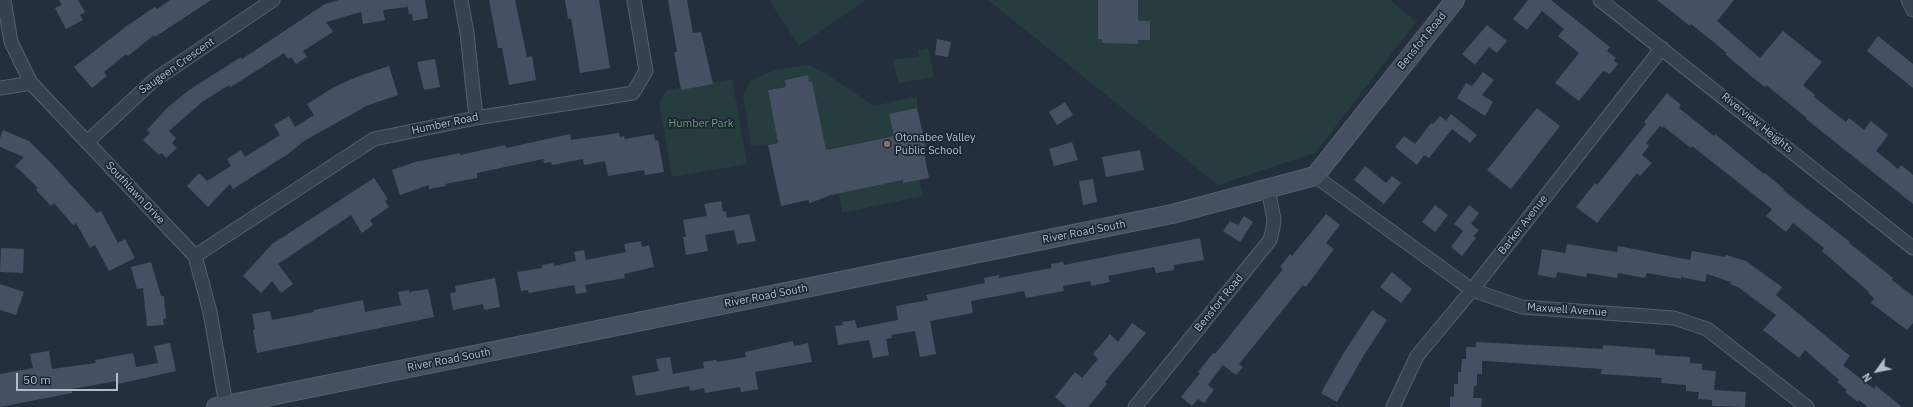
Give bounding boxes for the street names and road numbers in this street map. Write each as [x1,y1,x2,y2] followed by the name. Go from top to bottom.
[1395,10,1449,72] street label: Bensfort Road
[137,35,217,97] street label: Saugeen Crescent
[1719,90,1795,156] street label: Riverview Heights
[410,110,480,138] street label: Humber Road
[103,159,167,227] street label: Southlawn Drive
[1496,193,1550,257] street label: Barker Avenue
[1041,217,1127,247] street label: River Road South
[1192,272,1246,334] street label: Bensfort Road
[723,281,809,311] street label: River Road South
[1527,301,1607,319] street label: Maxwell Avenue
[406,345,492,375] street label: River Road South

